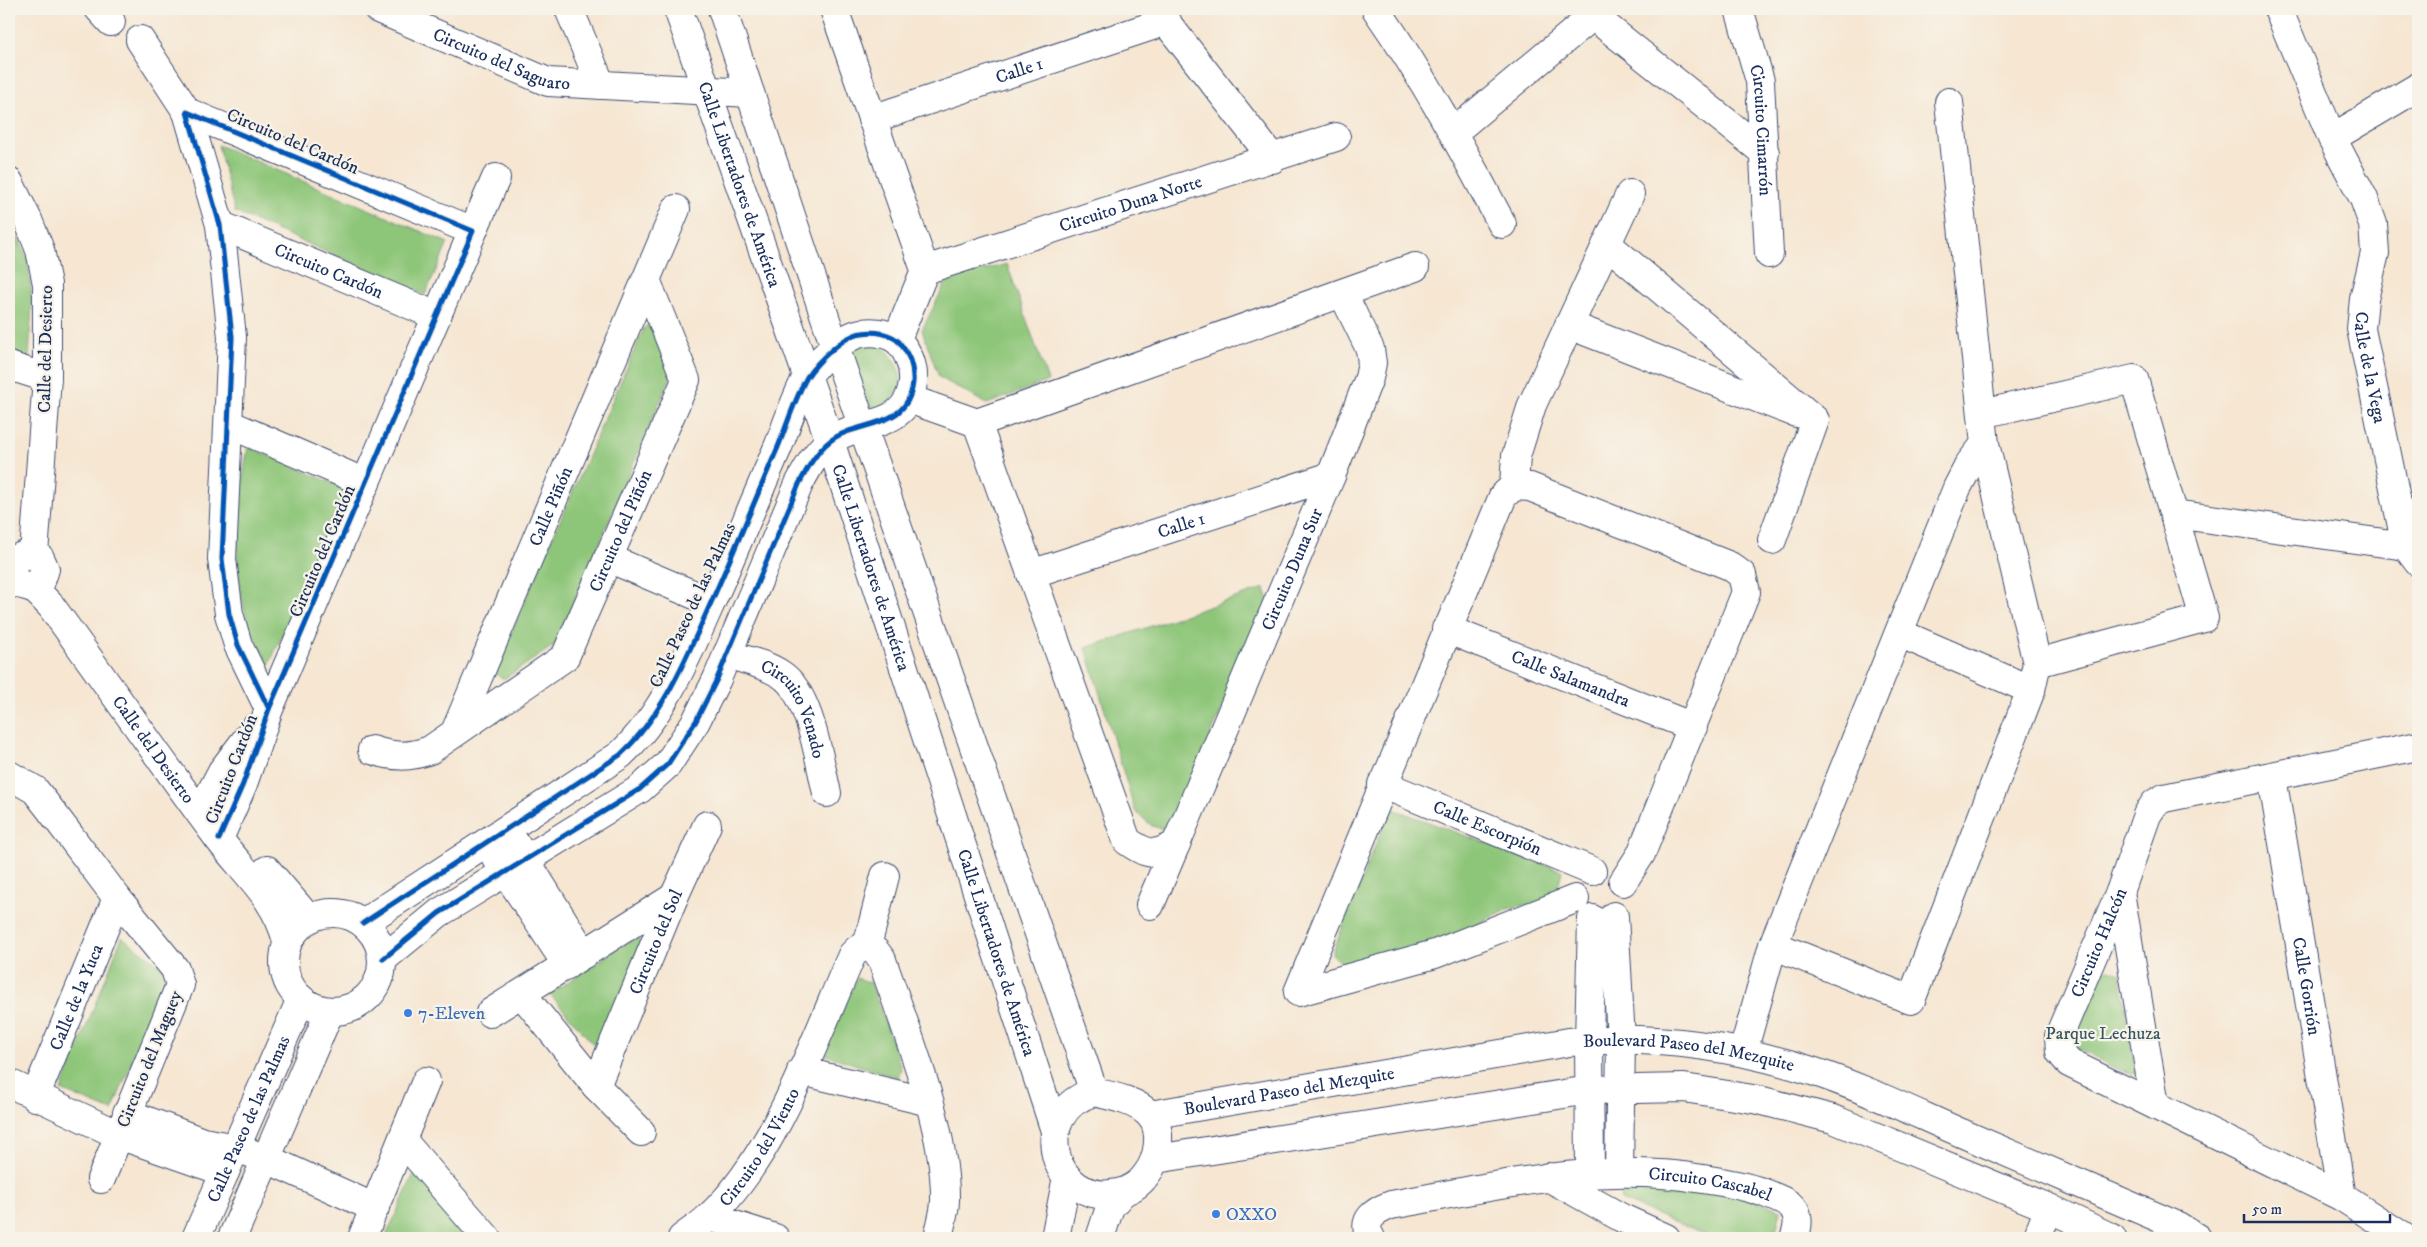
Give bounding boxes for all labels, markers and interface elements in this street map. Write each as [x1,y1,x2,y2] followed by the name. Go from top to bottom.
[429,24,571,95] street label: Circuito del Saguaro
[993,53,1046,89] street label: Calle 1
[1744,62,1776,197] street label: Circuito Cimarrón
[692,79,785,291] street label: Calle Libertadores de América
[223,104,363,180] street label: Circuito del Cardón
[1057,171,1205,238] street label: Circuito Duna Norte
[271,239,387,304] street label: Circuito Cardón
[34,285,58,413] street label: Calle del Desierto
[2349,310,2390,426] street label: Calle de la Vega
[826,461,914,674] street label: Calle Libertadores de América
[525,463,578,550] street label: Calle Piñón
[585,466,658,596] street label: Circuito del Piñón
[285,481,361,621] street label: Circuito del Cardón
[1257,505,1328,634] street label: Circuito Duna Sur
[1155,508,1208,544] street label: Calle 1
[645,519,741,692] street label: Calle Paseo de las Palmas
[1508,646,1633,713] street label: Calle Salamandra
[757,656,829,761] street label: Circuito Venado
[107,692,199,808] street label: Calle del Desierto
[201,711,263,827] street label: Circuito Cardón
[1429,796,1545,861] street label: Calle Escorpión
[952,846,1040,1060] street label: Calle Libertadores de América
[2067,884,2133,1001] street label: Circuito Halcón
[625,886,688,998] street label: Circuito del Sol
[2287,936,2325,1038] street label: Calle Gorrión
[45,941,109,1054] street label: Calle de la Yuca
[112,987,188,1131] street label: Circuito del Maguey
[418,1003,486,1025] place label: 7-Eleven
[402,1007,414,1019] marker: 7-Eleven
[2045,1023,2161,1045] park label: Parque Lechuza
[1582,1030,1797,1077] street label: Boulevard Paseo del Mezquite
[203,1033,295,1206] street label: Calle Paseo de las Palmas
[1182,1063,1396,1121] street label: Boulevard Paseo del Mezquite
[715,1085,805,1212] street label: Circuito del Viento
[1648,1163,1776,1207] street label: Circuito Cascabel
[2244,1192,2391,1224] scale bar
[2252,1200,2282,1219] text: 50 m
[1226,1204,1277,1226] place label: OXXO
[1210,1208,1222,1220] marker: OXXO

